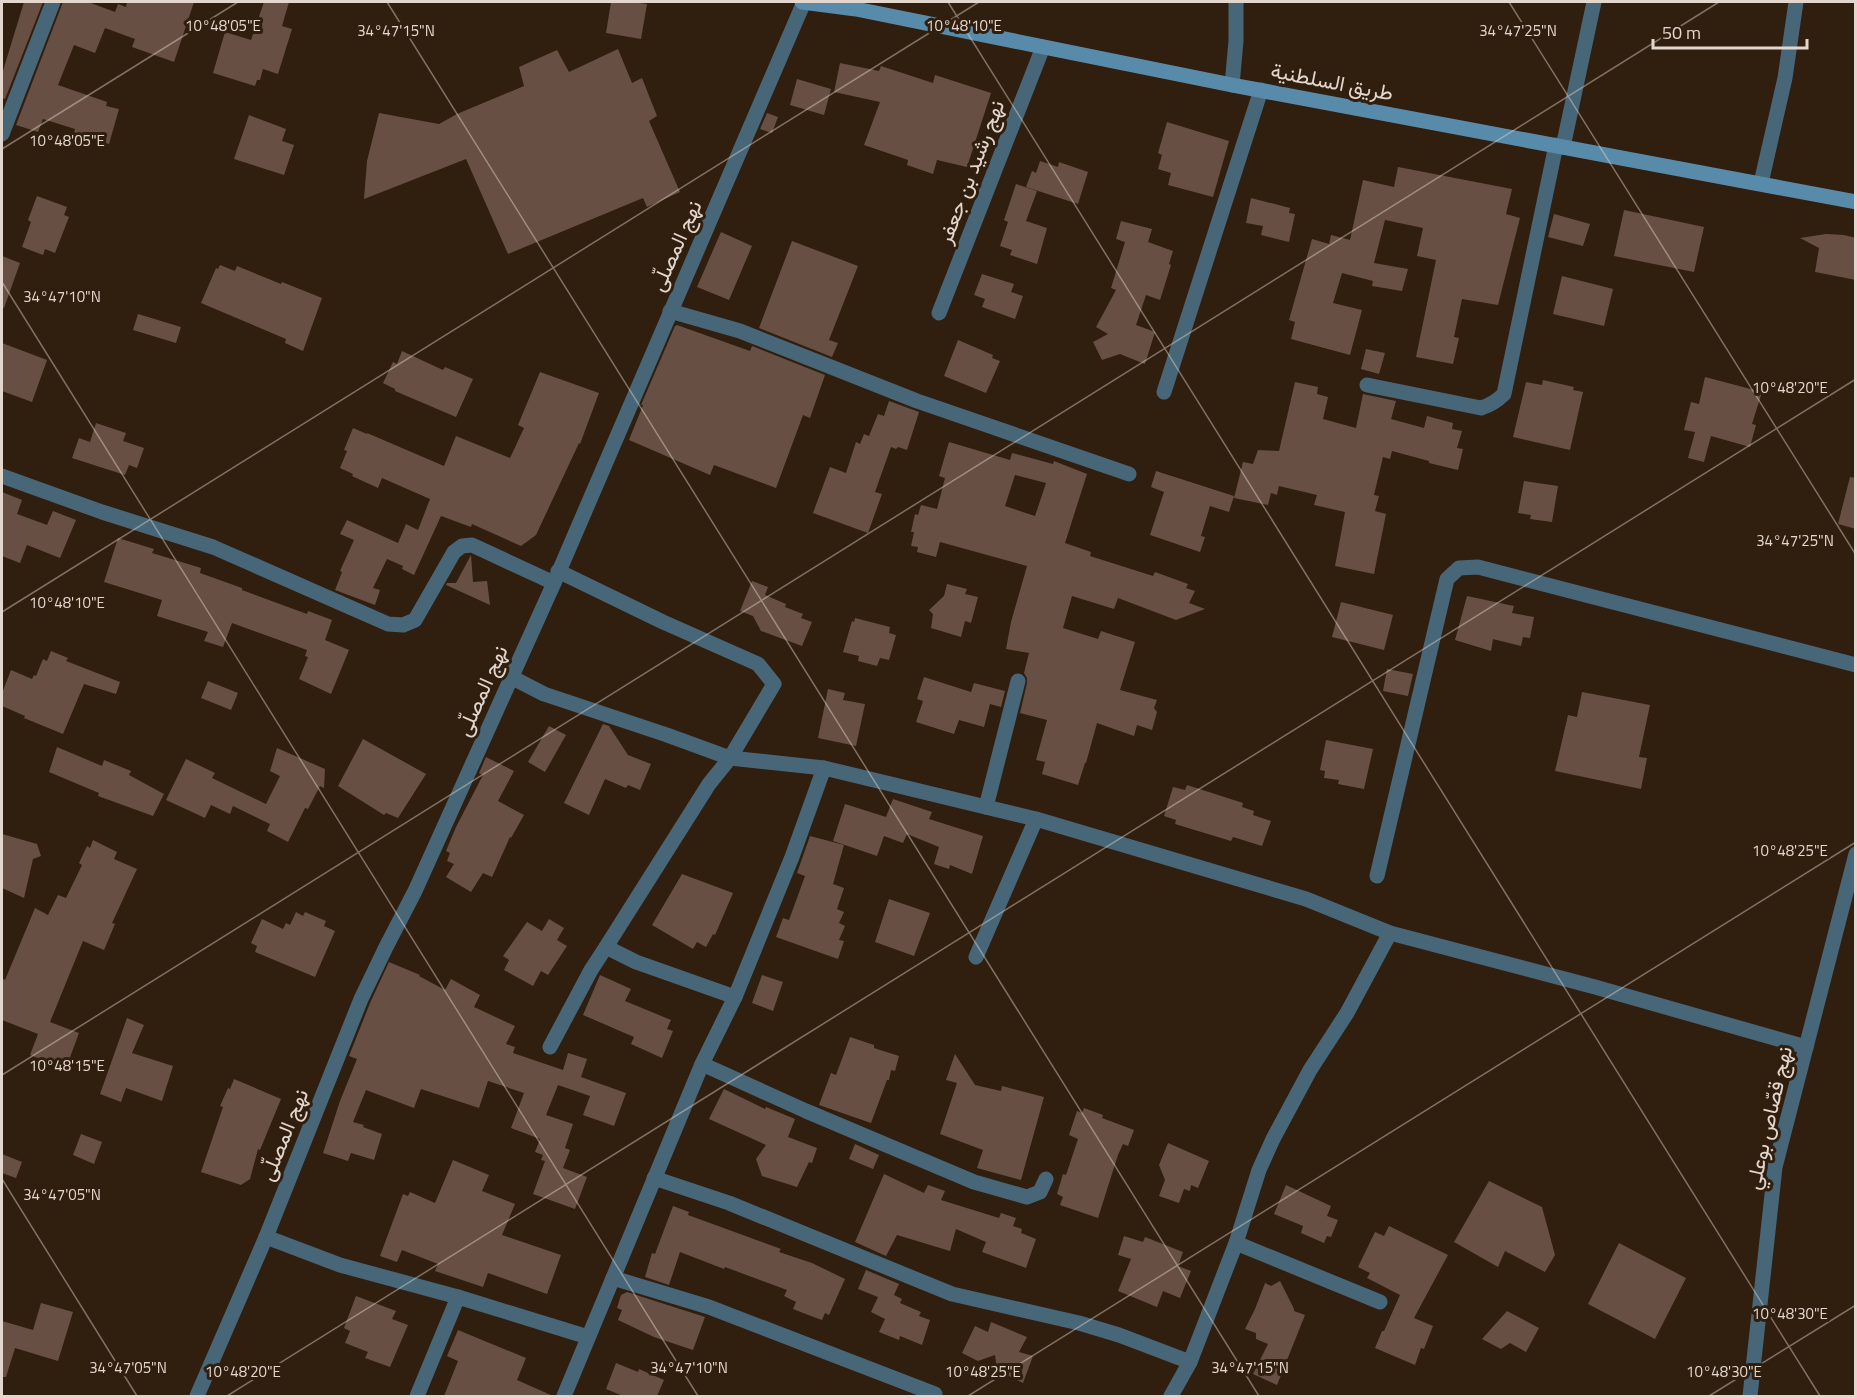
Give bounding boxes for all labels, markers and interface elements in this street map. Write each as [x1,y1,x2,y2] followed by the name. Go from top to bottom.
[1653,12,1808,50] scale bar
[185,14,261,37] text: 10°48'05"E
[926,14,1002,37] text: 10°48'10"E
[357,19,435,42] text: 34°47'15"N
[1479,19,1557,42] text: 34°47'25"N
[1662,19,1701,46] text: 50 m
[1268,53,1396,109] street label: طريق السلطنية
[928,95,1012,249] street label: نهج رشيد بن جعفر
[29,129,105,152] text: 10°48'05"E
[641,195,709,296] street label: نهج المصلّى
[23,285,101,308] text: 34°47'10"N
[1752,376,1828,399] text: 10°48'20"E
[1756,529,1834,552] text: 34°47'25"N
[29,591,105,614] text: 10°48'10"E
[447,640,515,741] street label: نهج المصلّى
[1752,839,1828,862] text: 10°48'25"E
[1736,1043,1802,1193] street label: نهج قصّاص بوعلي
[29,1054,105,1077] text: 10°48'15"E
[250,1084,316,1186] street label: نهج المصلّى
[23,1183,101,1206] text: 34°47'05"N
[1752,1302,1828,1325] text: 10°48'30"E
[89,1356,167,1379] text: 34°47'05"N
[650,1356,728,1379] text: 34°47'10"N
[1211,1356,1289,1379] text: 34°47'15"N
[205,1360,281,1383] text: 10°48'20"E
[945,1360,1021,1383] text: 10°48'25"E
[1686,1360,1762,1383] text: 10°48'30"E

